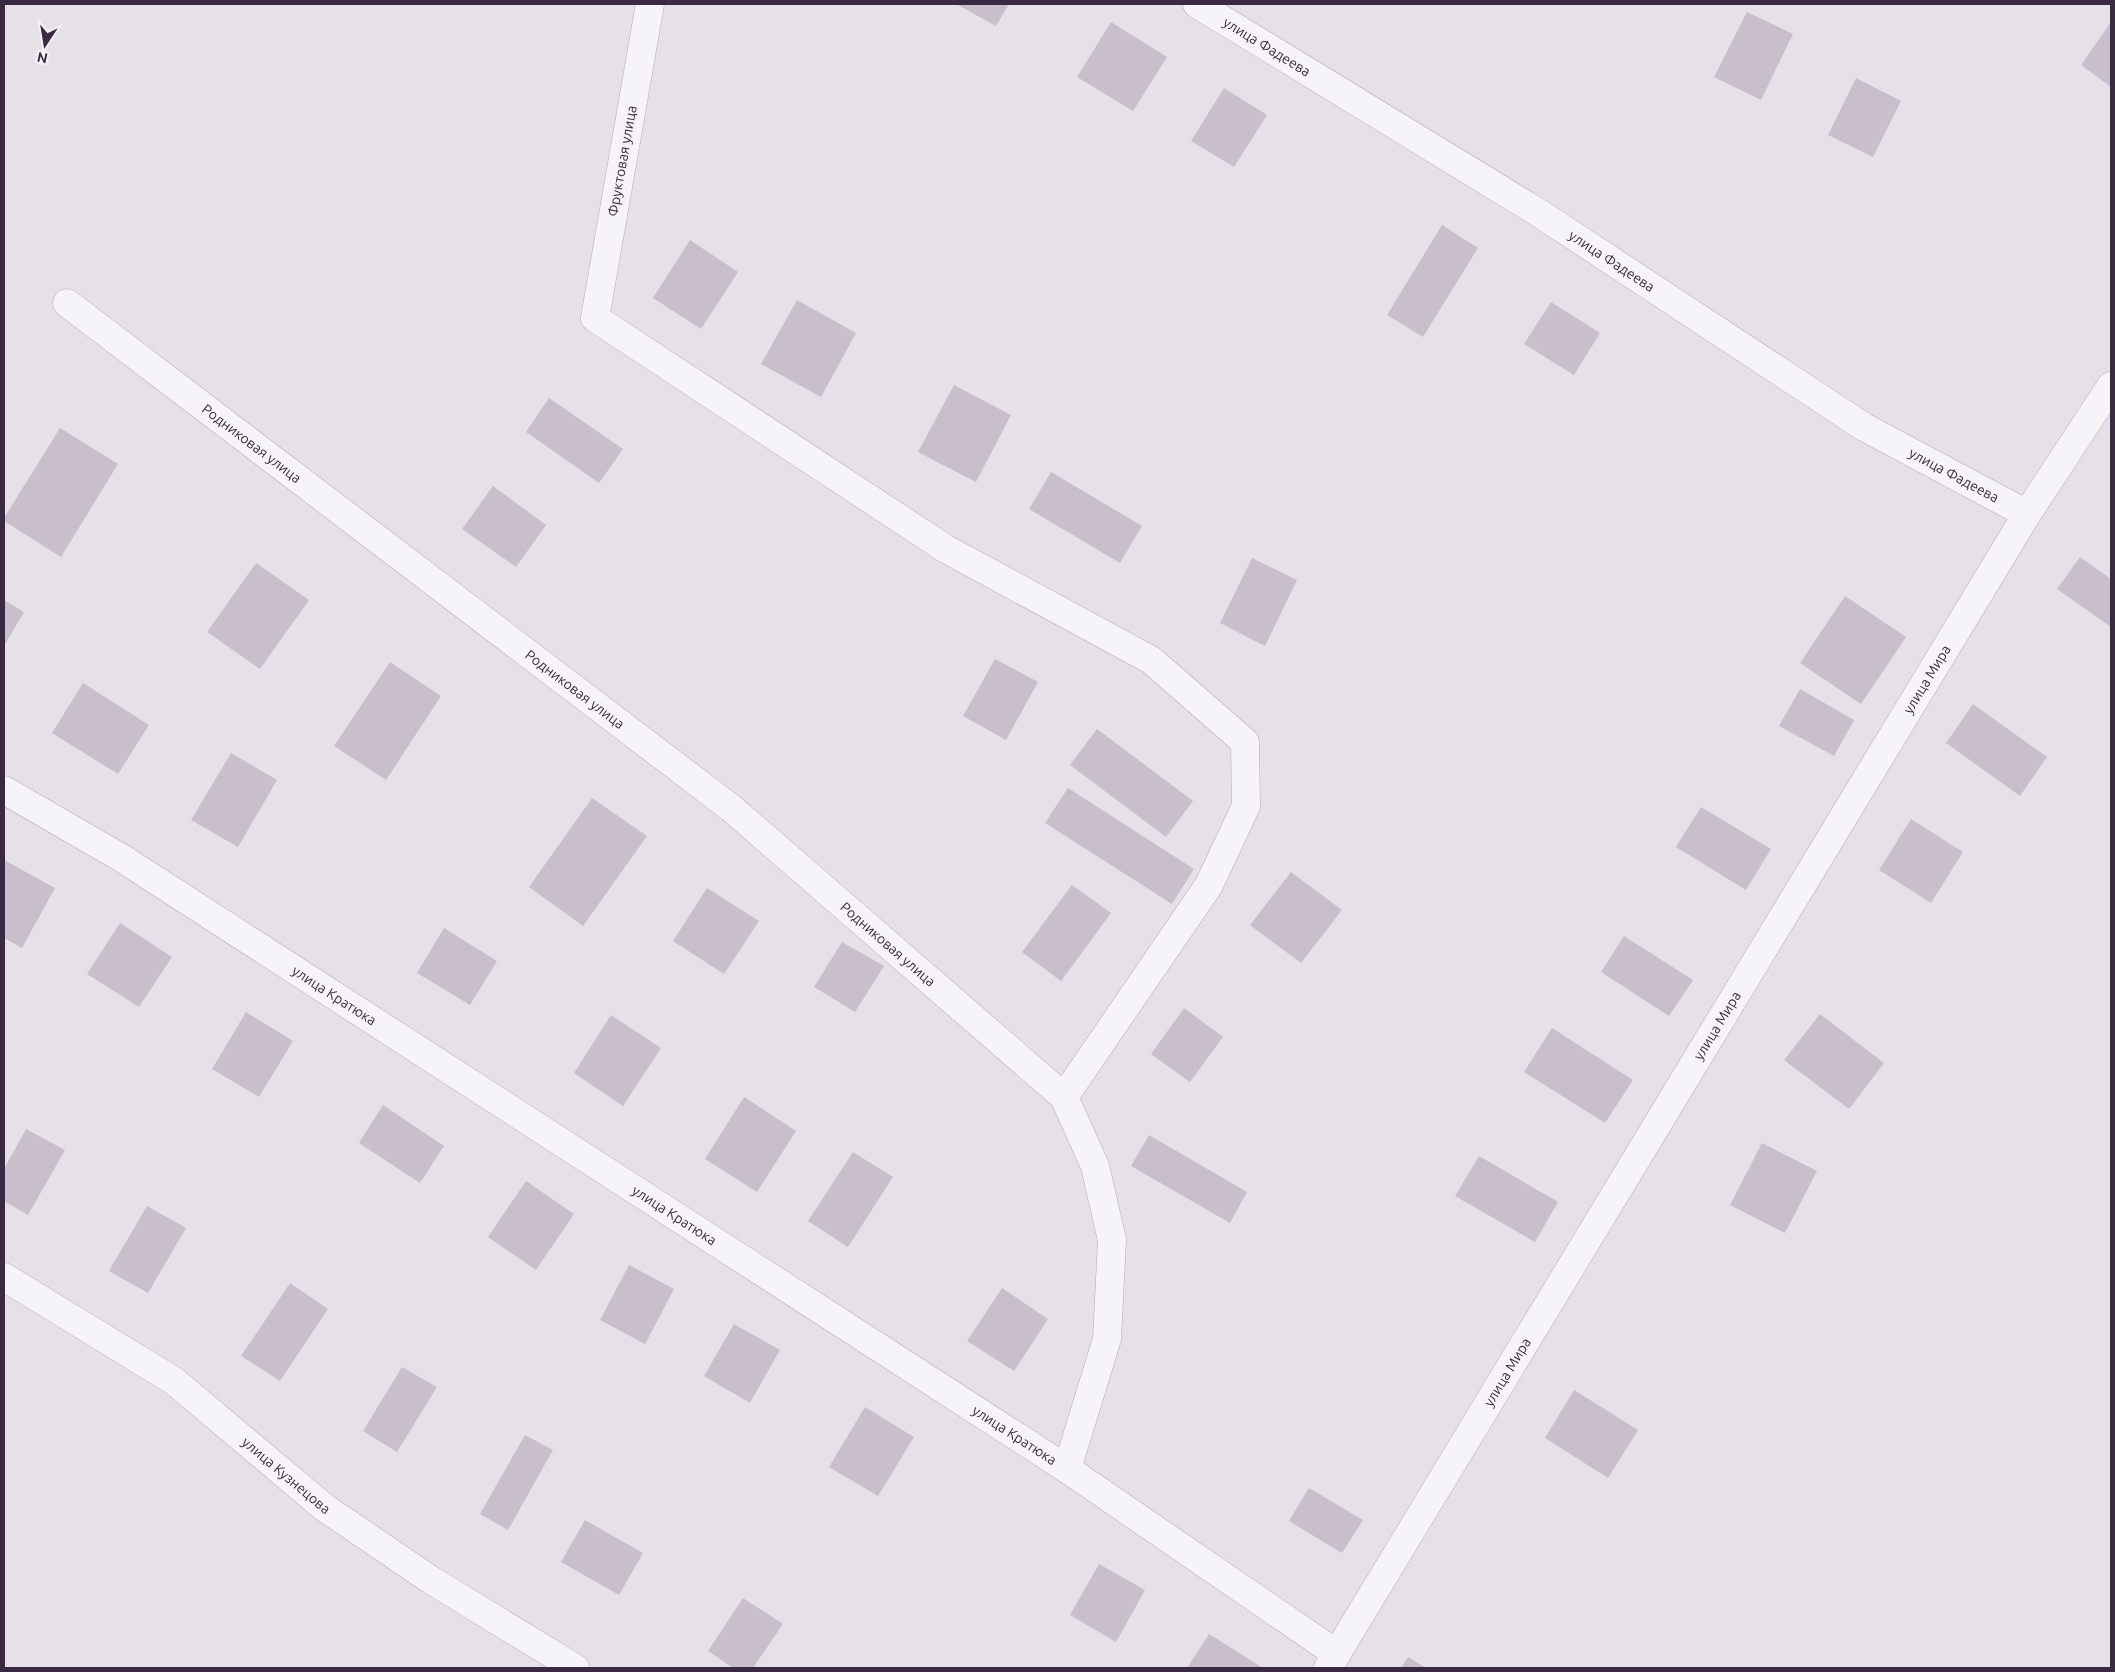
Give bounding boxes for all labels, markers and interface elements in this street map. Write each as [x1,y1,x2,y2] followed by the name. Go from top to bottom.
[1220,14,1314,79] street label: улица Фадеева
[20,20,70,70] north arrow
[36,49,49,67] text: N
[604,104,640,218] street label: Фруктовая улица
[1566,227,1658,295] street label: улица Фадеева
[199,401,304,486] street label: Родниковая улица
[1906,445,2002,506] street label: улица Фадеева
[1900,642,1954,717] street label: улица Мира
[522,646,628,732] street label: Родниковая улица
[837,899,939,990] street label: Родниковая улица
[289,962,379,1029] street label: улица Кратюка
[1690,988,1744,1063] street label: улица Мира
[629,1182,720,1248] street label: улица Кратюка
[1480,1335,1534,1409] street label: улица Мира
[969,1402,1060,1468] street label: улица Кратюка
[239,1434,333,1517] street label: улица Кузнецова

